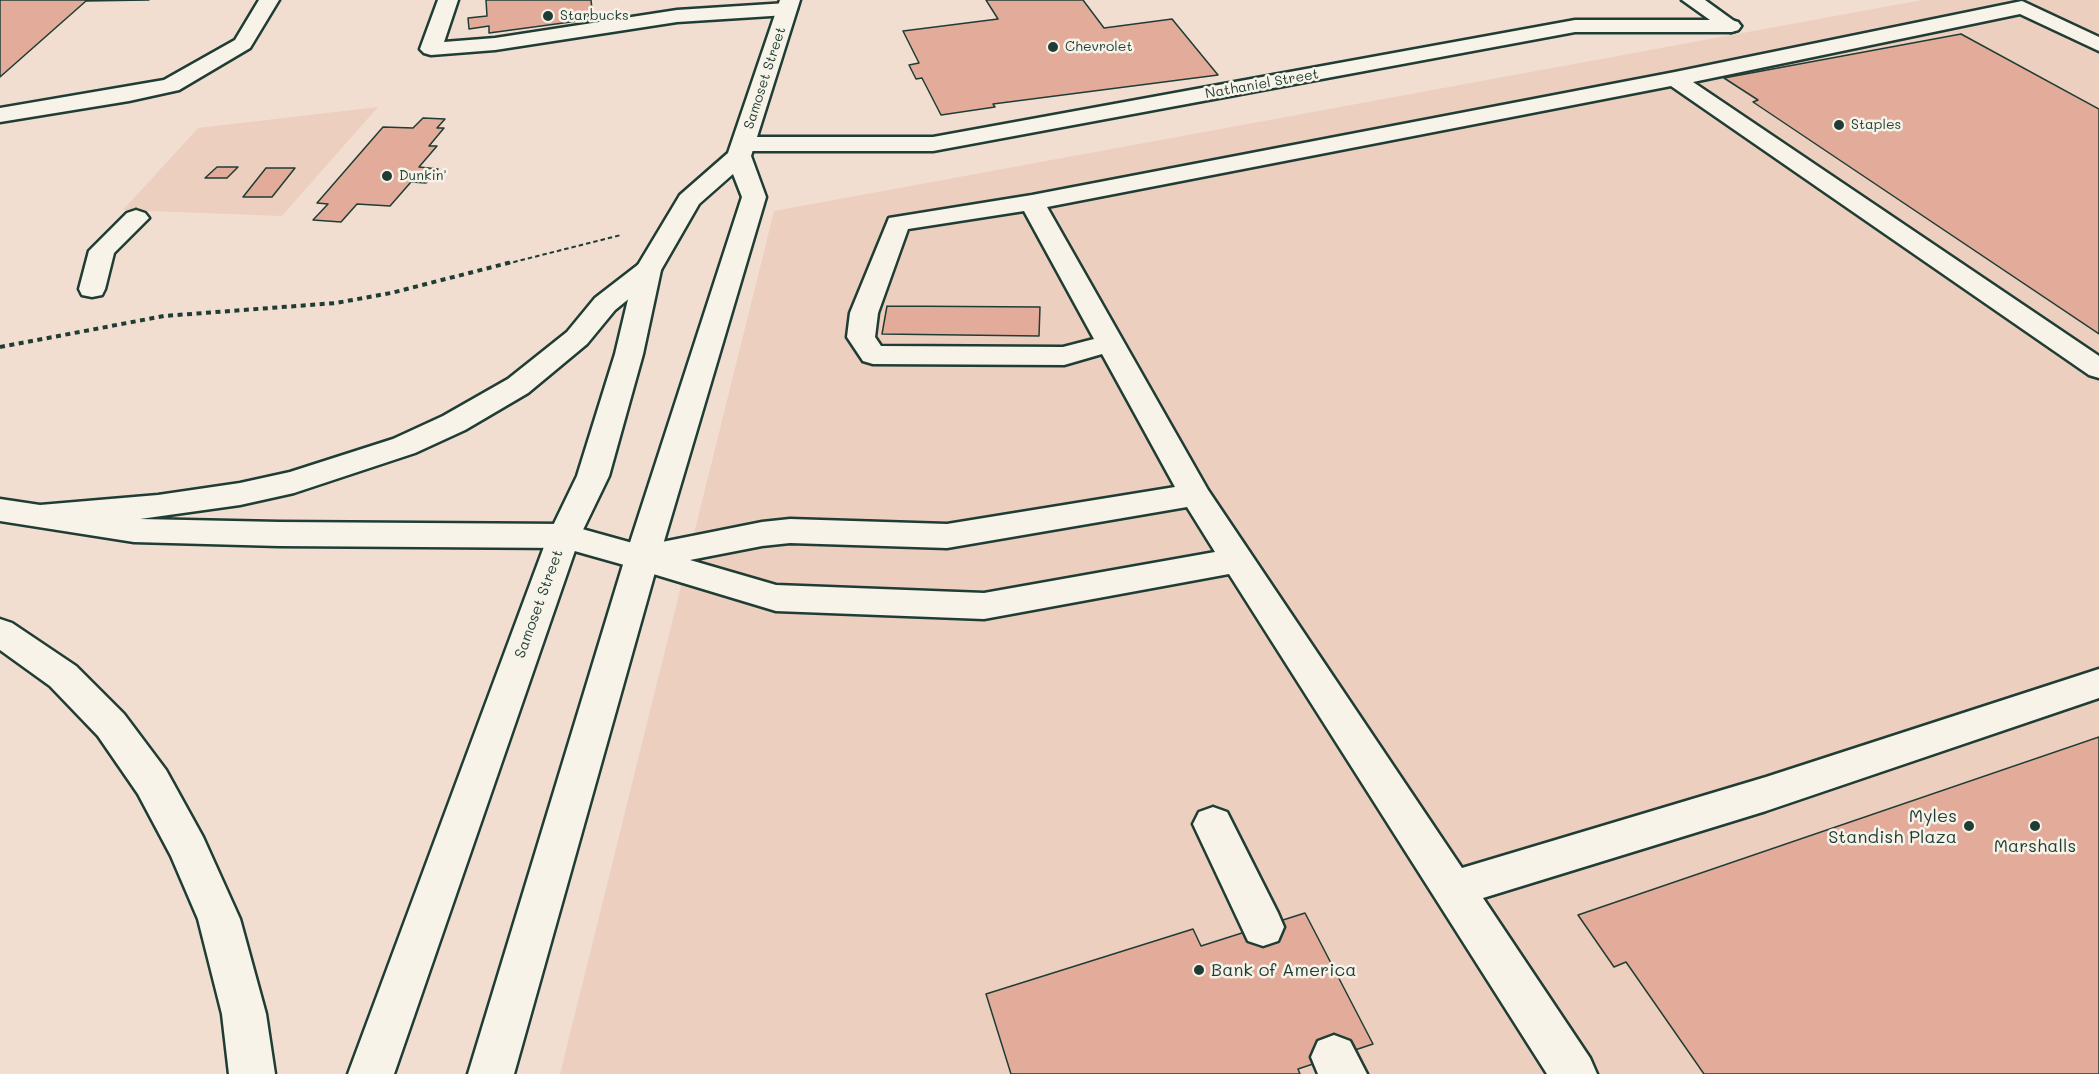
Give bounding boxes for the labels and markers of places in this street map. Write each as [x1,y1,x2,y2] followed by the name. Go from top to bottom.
[560,8,629,24] place label: Starbucks
[541,9,555,23] marker: Starbucks
[1065,39,1133,55] place label: Chevrolet
[1046,40,1060,54] marker: Chevrolet
[1851,117,1901,133] place label: Staples
[1832,118,1846,132] marker: Staples
[399,168,447,184] place label: Dunkin'
[380,169,394,183] marker: Dunkin'
[1828,805,1957,848] place label: Myles Standish Plaza
[1962,819,1976,833] marker: Myles Standish Plaza
[2028,819,2042,833] marker: Marshalls
[1994,835,2076,857] place label: Marshalls
[1211,959,1356,981] place label: Bank of America
[1192,963,1206,977] marker: Bank of America

